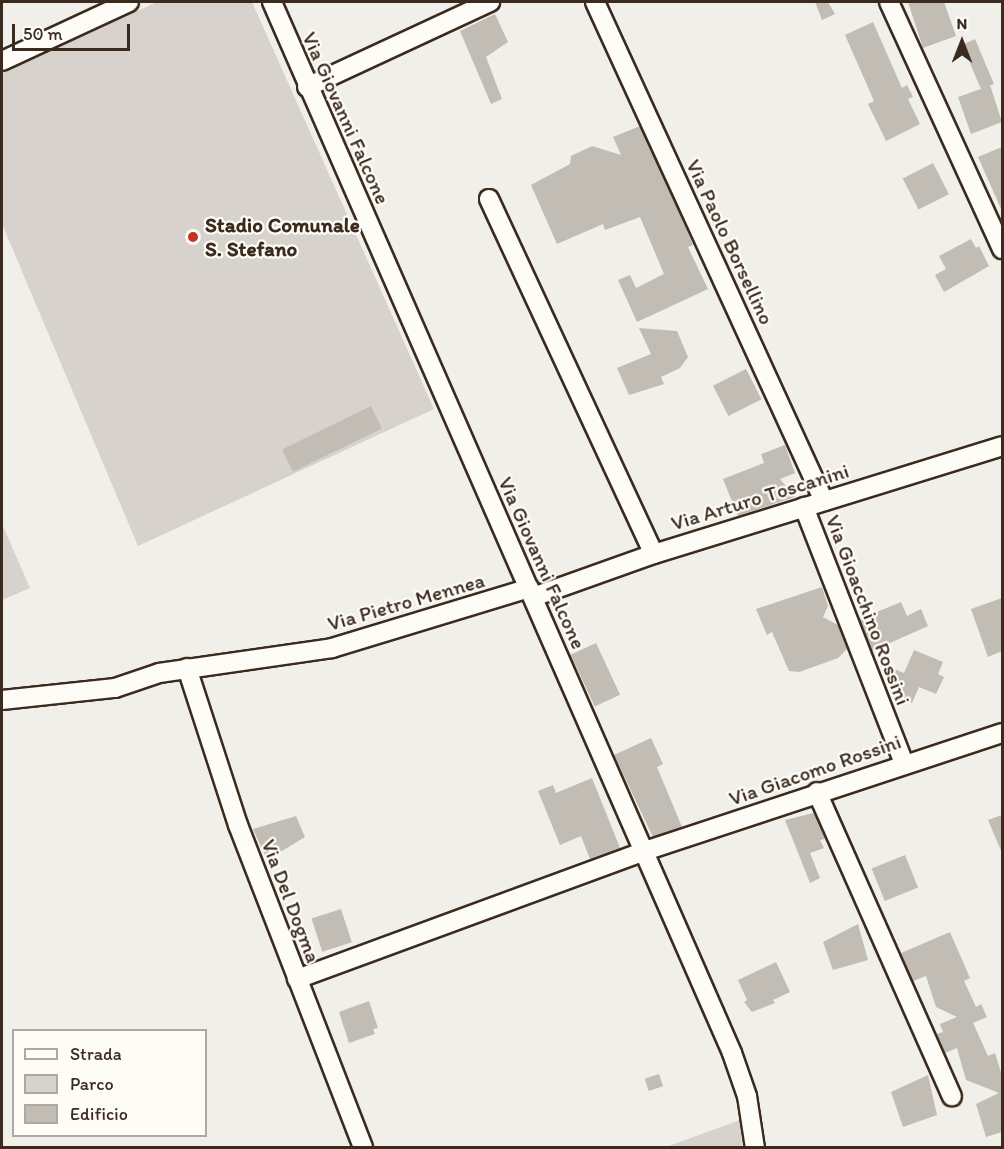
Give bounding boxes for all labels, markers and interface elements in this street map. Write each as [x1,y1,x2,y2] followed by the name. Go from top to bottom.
[15,12,134,50] scale bar
[932,12,992,72] north arrow
[957,14,967,33] text: N
[23,23,63,45] text: 50 m
[297,28,395,208] street label: Via Giovanni Falcone
[681,156,779,328] street label: Via Paolo Borsellino
[205,212,359,262] place label: Stadio Comunale S. Stefano
[186,230,200,244] marker: Stadio Comunale S. Stefano
[669,458,851,536] street label: Via Arturo Toscanini
[493,473,591,653] street label: Via Giovanni Falcone
[820,511,916,709] street label: Via Gioacchino Rossini
[325,568,487,636] street label: Via Pietro Mennea
[726,729,904,811] street label: Via Giacomo Rossini
[256,836,326,966] street label: Via Del Dogma
[12,1029,207,1137] legend
[70,1043,122,1065] text: Strada
[70,1073,114,1095] text: Parco
[70,1103,128,1125] text: Edificio

